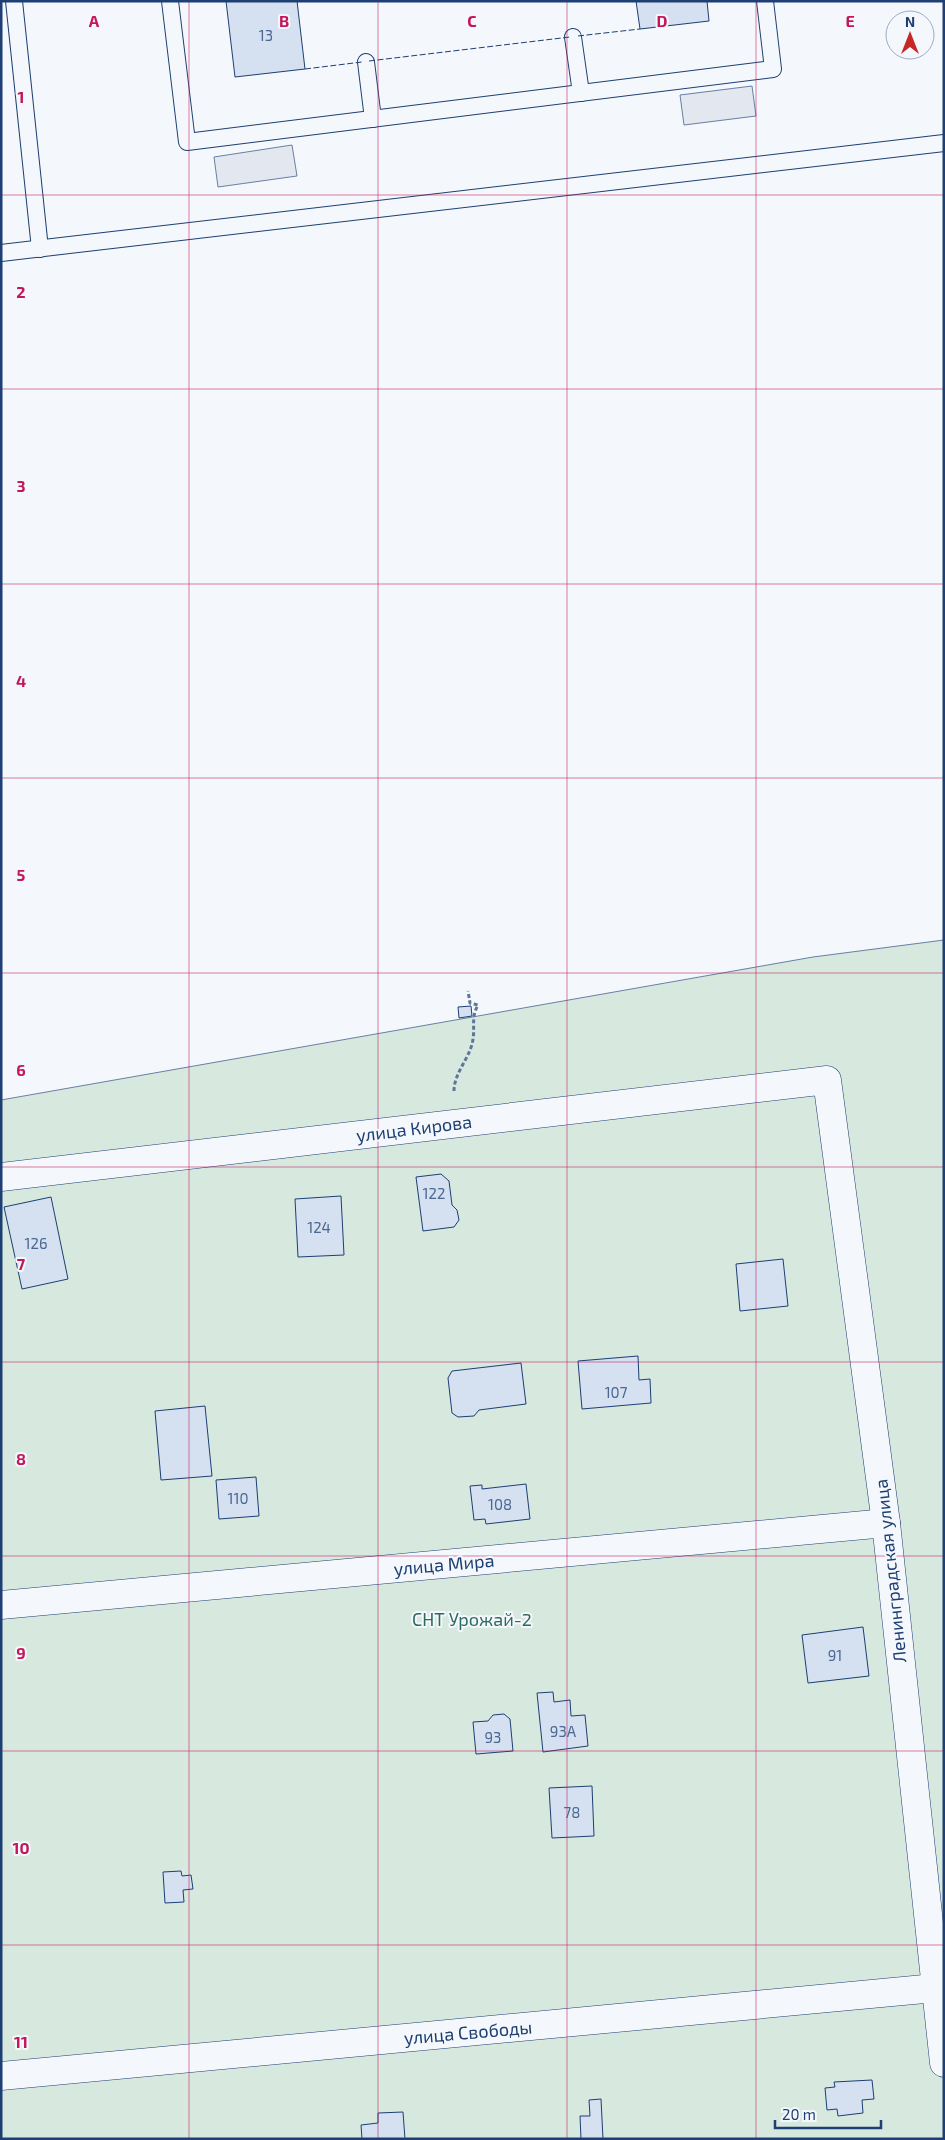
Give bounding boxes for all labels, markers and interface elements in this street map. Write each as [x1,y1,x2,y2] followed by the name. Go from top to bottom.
[885,10,935,60] north arrow
[89,11,100,30] text: A
[279,11,289,30] text: B
[467,11,477,30] text: C
[657,11,668,30] text: D
[845,11,855,30] text: E
[905,13,915,30] text: N
[259,26,273,44] house number: 13
[18,87,24,106] text: 1
[16,282,26,301] text: 2
[16,476,26,495] text: 3
[16,671,26,690] text: 4
[17,865,26,884] text: 5
[16,1060,26,1079] text: 6
[355,1110,473,1146] street label: улица Кирова
[423,1184,445,1202] house number: 122
[307,1218,331,1236] house number: 124
[25,1234,47,1252] house number: 126
[17,1254,26,1273] text: 7
[605,1383,628,1401] house number: 107
[16,1449,26,1468] text: 8
[869,1478,911,1664] street label: Ленинградская улица
[228,1489,249,1507] house number: 110
[488,1495,512,1513] house number: 108
[393,1549,495,1579] street label: улица Мира
[412,1608,532,1630] park label: СНТ Урожай-2
[16,1643,26,1662] text: 9
[828,1646,842,1664] house number: 91
[550,1722,577,1740] house number: 93А
[485,1728,501,1746] house number: 93
[564,1803,580,1821] house number: 78
[12,1838,30,1857] text: 10
[403,2015,533,2049] street label: улица Свободы
[14,2032,28,2051] text: 11
[775,2098,881,2130] scale bar
[782,2105,816,2123] text: 20 m

